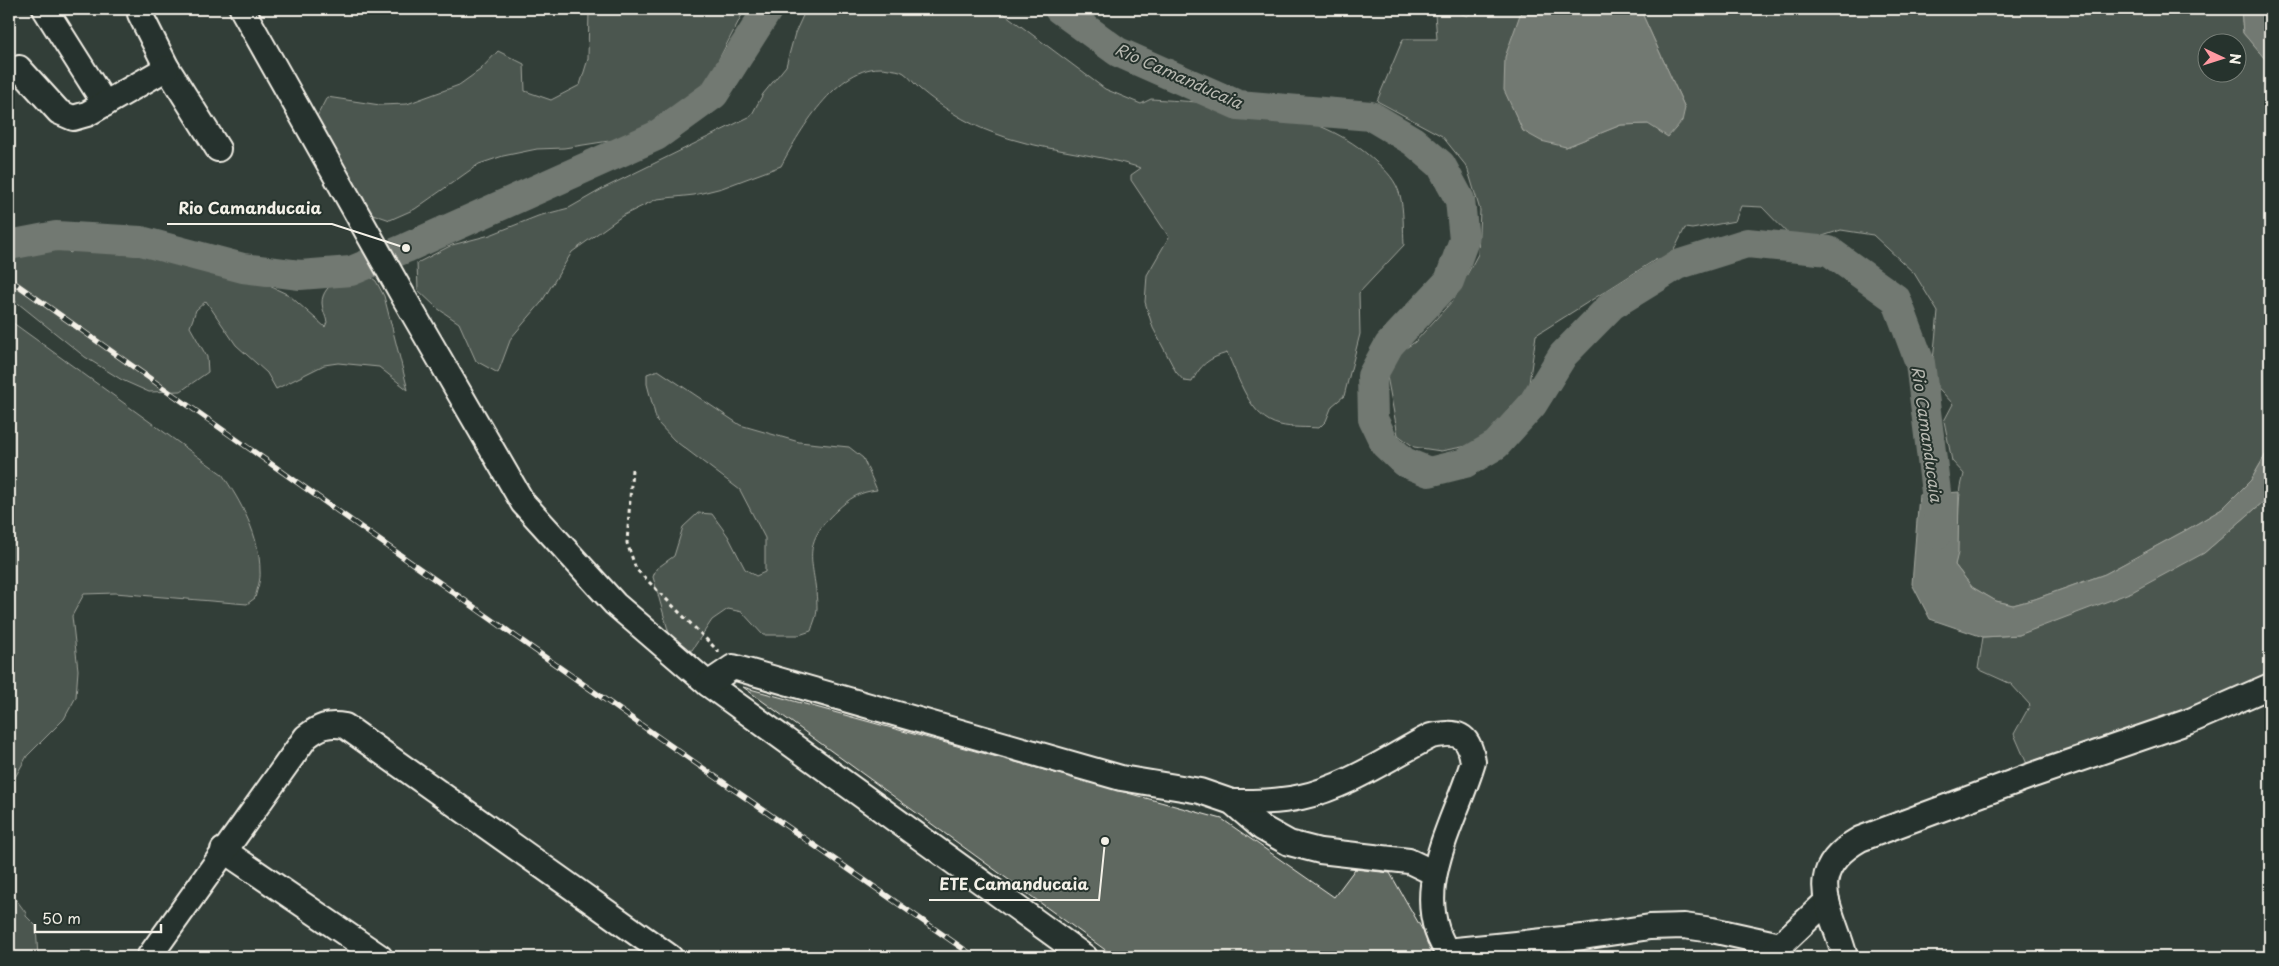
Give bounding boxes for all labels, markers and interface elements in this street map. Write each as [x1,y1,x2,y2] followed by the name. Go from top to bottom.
[2196,32,2246,82] north arrow
[1112,36,1247,114] water label: Rio Camanducaia
[2225,53,2246,65] text: N
[167,193,332,224] callout: Rio Camanducaia
[178,195,322,219] text: Rio Camanducaia
[1907,365,1950,504] water label: Rio Camanducaia
[929,869,1099,900] callout: ETE Camanducaia
[939,871,1089,895] text: ETE Camanducaia
[35,901,161,933] scale bar
[42,906,81,929] text: 50 m

